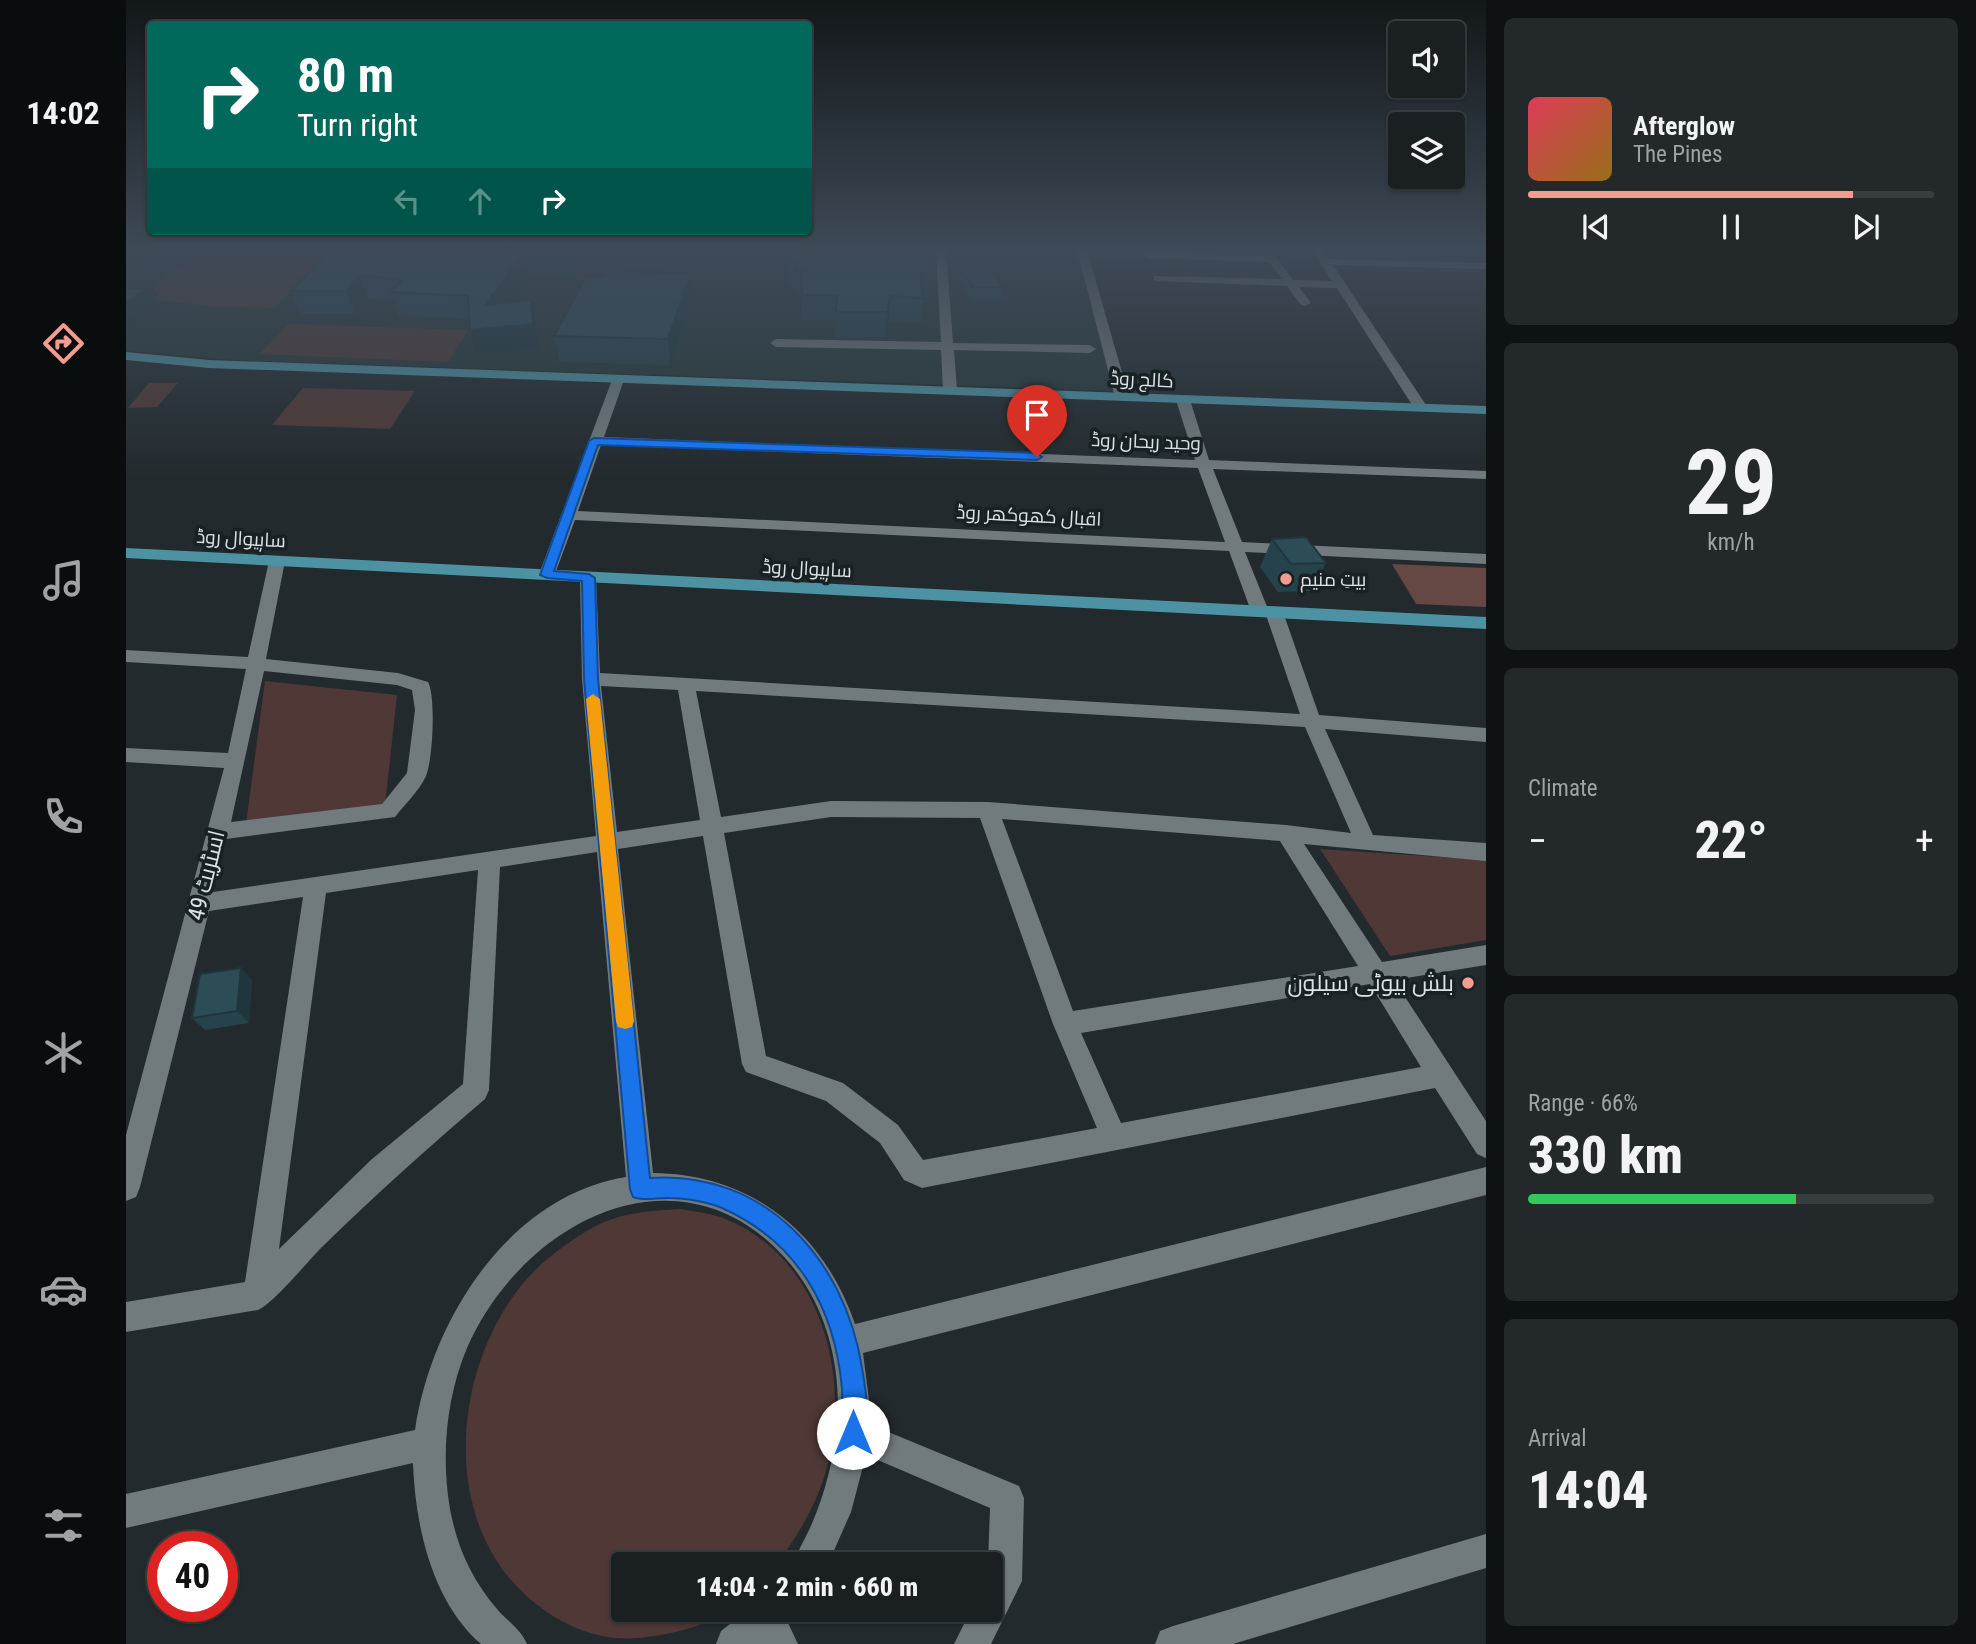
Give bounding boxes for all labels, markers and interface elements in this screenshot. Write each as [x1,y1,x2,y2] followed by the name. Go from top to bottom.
[1388,21,1465,189] map controls
[1388,21,1465,98] button: sound
[297,47,394,104] text: 80 m
[182,49,273,140] icon: right
[26,94,100,132] text: 14:02
[297,106,418,144] text: Turn right
[1633,111,1735,141] text: Afterglow
[1388,112,1465,189] button: layers
[1633,141,1723,168] text: The Pines
[388,182,426,220] icon: left
[461,182,499,220] icon: ahead
[534,182,572,220] icon: right
[1577,208,1615,246] icon: previous
[1712,208,1750,246] icon: pause
[1847,208,1885,246] icon: next
[39,319,88,368] icon: directions
[1110,366,1174,395] street label: کالج روڈ
[1007,385,1067,457] pin
[1018,396,1056,434] icon: arrive
[1091,428,1201,455] street label: وحید ریحان روڈ
[1685,430,1777,536] text: 29
[956,500,1102,531] street label: اقبال کھوکھر روڈ
[196,525,286,553] street label: ساہیوال روڈ
[1707,529,1755,556] text: km/h
[762,555,852,583] street label: ساہیوال روڈ
[39,556,88,605] icon: music
[1300,568,1366,593] place label: بیتِ منیم
[1278,571,1294,587] marker: بیتِ منیم
[1528,775,1598,802] text: Climate
[39,792,88,841] icon: phone
[1694,810,1768,871] text: 22°
[1528,819,1547,863] text: −
[1915,819,1934,863] text: +
[182,827,231,923] street label: اسٹریٹ 49
[1287,970,1454,997] place label: بلش بیوٹی سیلون
[1460,975,1476,991] marker: بلش بیوٹی سیلون
[39,1028,88,1077] icon: climate
[1528,1090,1638,1117] text: Range · 66%
[1528,1125,1683,1186] text: 330 km
[39,1265,88,1314] icon: car
[816,1396,890,1470] position arrow
[1528,1425,1587,1452] text: Arrival
[1528,1460,1648,1521] text: 14:04
[39,1501,88,1550] icon: filters
[147,1531,238,1622] speed limit sign: 40
[696,1572,918,1602] text: 14:04 · 2 min · 660 m

